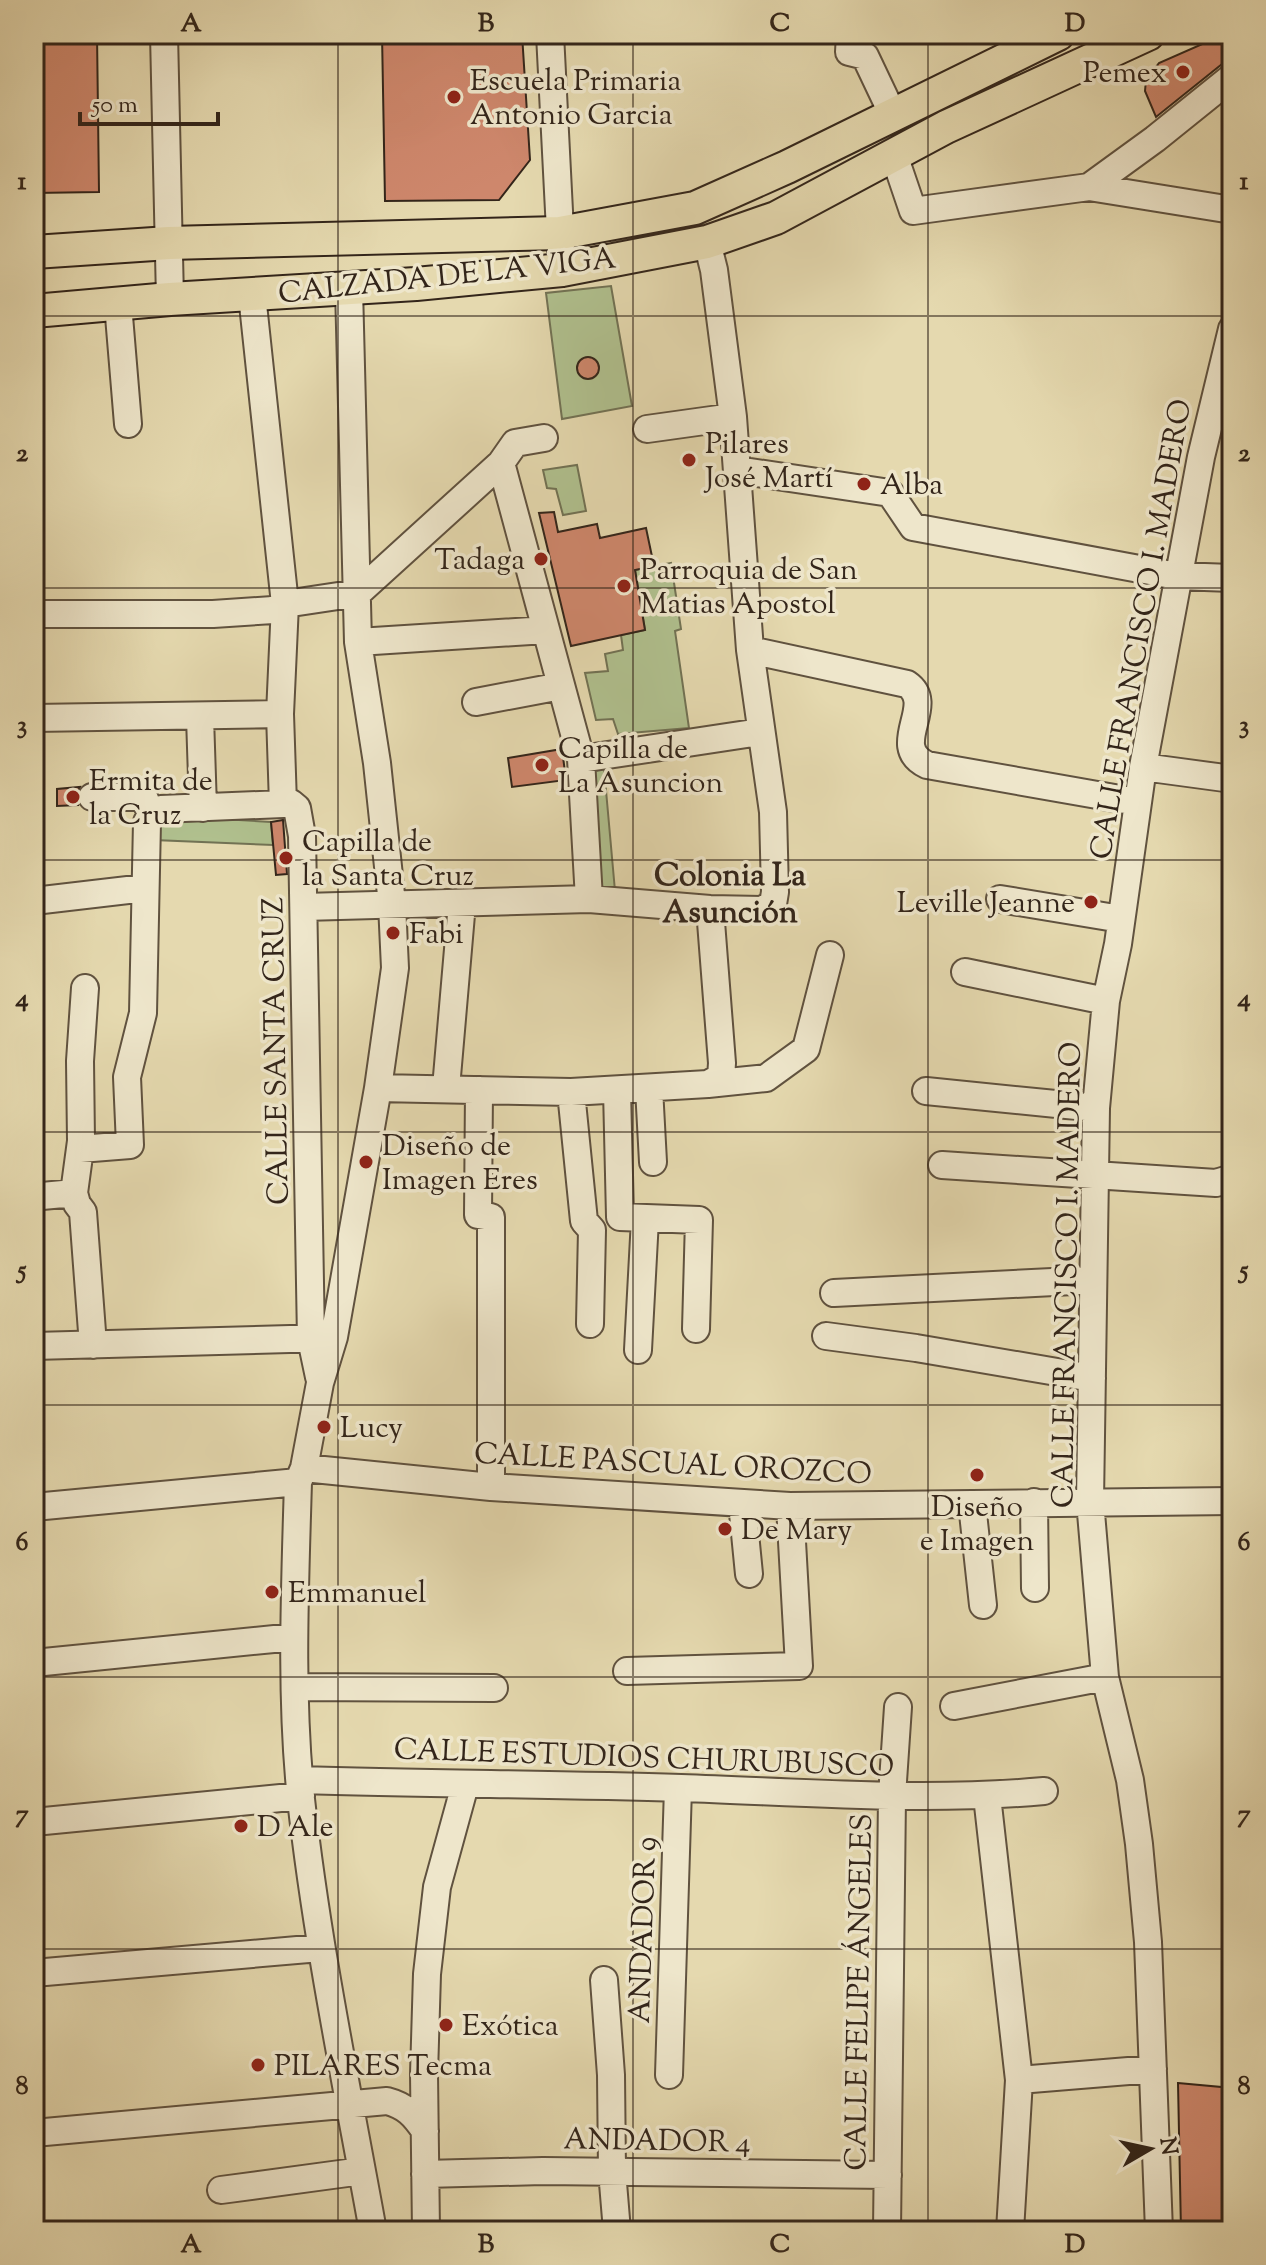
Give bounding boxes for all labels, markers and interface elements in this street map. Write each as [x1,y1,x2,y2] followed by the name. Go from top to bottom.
[180,6,202,43] text: A
[478,6,495,43] text: B
[770,6,790,43] text: C
[1065,6,1085,43] text: D
[1083,53,1167,96] place label: Pemex
[470,61,681,138] place label: Escuela Primaria Antonio Garcia
[1174,63,1192,81] marker: Pemex
[80,76,218,126] scale bar
[445,88,463,106] marker: Escuela Primaria Antonio Garcia
[90,89,138,123] text: 50 m
[18,164,27,201] text: 1
[1240,164,1249,201] text: 1
[276,238,618,317] street label: CALZADA DE LA VIGA
[1081,396,1204,863] street label: CALLE FRANCISCO I. MADERO
[703,424,833,501] place label: Pilares José Martí
[16,436,29,473] text: 2
[1238,436,1251,473] text: 2
[680,451,698,469] marker: Pilares José Martí
[880,465,943,508] place label: Alba
[855,475,873,493] marker: Alba
[434,540,525,583] place label: Tadaga
[532,550,550,568] marker: Tadaga
[640,550,858,627] place label: Parroquia de San Matias Apostol
[615,577,633,595] marker: Parroquia de San Matias Apostol
[17,708,27,745] text: 3
[1239,708,1249,745] text: 3
[558,729,724,806] place label: Capilla de La Asuncion
[533,756,551,774] marker: Capilla de La Asuncion
[89,761,213,838] place label: Ermita de la Cruz
[64,788,82,806] marker: Ermita de la Cruz
[302,822,474,899] place label: Capilla de la Santa Cruz
[277,849,295,867] marker: Capilla de la Santa Cruz
[654,854,806,937] district label: Colonia La Asunción
[897,883,1075,926] place label: Leville Jeanne
[1082,893,1100,911] marker: Leville Jeanne
[253,897,302,1205] street label: CALLE SANTA CRUZ
[409,914,464,957] place label: Fabi
[384,924,402,942] marker: Fabi
[14,981,29,1018] text: 4
[1236,981,1251,1018] text: 4
[1043,1042,1094,1509] street label: CALLE FRANCISCO I. MADERO
[382,1126,538,1203] place label: Diseño de Imagen Eres
[357,1153,375,1171] marker: Diseño de Imagen Eres
[16,1253,27,1290] text: 5
[1238,1253,1249,1290] text: 5
[340,1408,403,1451] place label: Lucy
[315,1418,333,1436] marker: Lucy
[473,1434,873,1497] street label: CALLE PASCUAL OROZCO
[968,1466,986,1484] marker: Diseño e Imagen
[920,1487,1035,1564] place label: Diseño e Imagen
[741,1510,852,1553] place label: De Mary
[716,1520,734,1538] marker: De Mary
[16,1525,29,1562] text: 6
[1238,1525,1251,1562] text: 6
[288,1573,426,1616] place label: Emmanuel
[263,1583,281,1601] marker: Emmanuel
[393,1729,895,1790] street label: CALLE ESTUDIOS CHURUBUSCO
[15,1797,29,1834] text: 7
[1237,1797,1251,1834] text: 7
[257,1807,334,1850] place label: D Ale
[836,1813,885,2171] street label: CALLE FELIPE ÁNGELES
[232,1817,250,1835] marker: D Ale
[620,1836,669,2024] street label: ANDADOR 9
[462,2006,559,2049] place label: Exótica
[437,2016,455,2034] marker: Exótica
[274,2046,492,2089] place label: PILARES Tecma
[249,2056,267,2074] marker: PILARES Tecma
[15,2069,29,2106] text: 8
[1237,2069,1251,2106] text: 8
[1110,2109,1190,2189] north arrow
[563,2119,751,2166] street label: ANDADOR 4
[1150,2135,1184,2158] text: N
[180,2227,202,2264] text: A
[478,2227,495,2264] text: B
[770,2227,790,2264] text: C
[1065,2227,1085,2264] text: D

